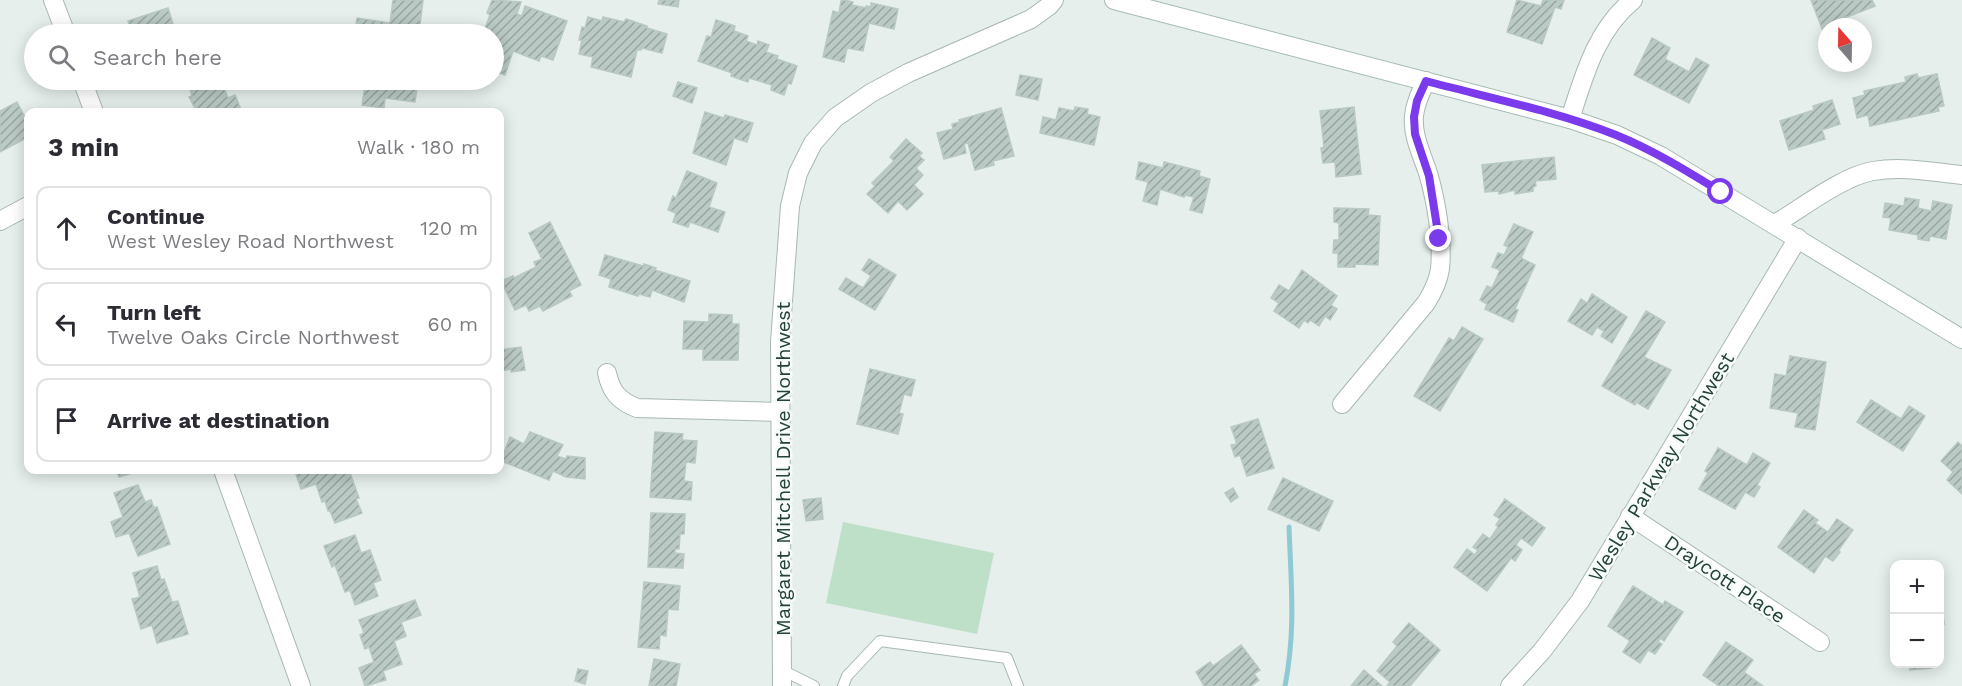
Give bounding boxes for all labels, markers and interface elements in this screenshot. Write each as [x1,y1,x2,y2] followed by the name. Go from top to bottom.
[1818,18,1872,72] north arrow
[24,24,504,90] search box
[45,41,78,74] icon: search
[93,45,222,70] text: Search here
[48,132,119,162] text: 3 min
[357,135,480,159] text: Walk · 180 m
[1707,178,1733,204] route start
[107,204,205,229] text: Continue
[50,212,83,245] icon: ahead
[420,216,478,240] text: 120 m
[1425,225,1451,251] route end
[107,229,394,253] text: West Wesley Road Northwest
[107,300,201,325] text: Turn left
[771,301,795,636] street label: Margaret Mitchell Drive Northwest
[50,308,83,341] icon: left
[428,312,478,336] text: 60 m
[107,325,399,349] text: Twelve Oaks Circle Northwest
[1583,348,1739,586] street label: Wesley Parkway Northwest
[50,404,83,437] icon: arrive
[107,408,330,433] text: Arrive at destination
[1660,530,1790,628] street label: Draycott Place
[1890,560,1944,668] map controls
[1890,560,1944,614] button: +
[1890,614,1944,668] button: −

